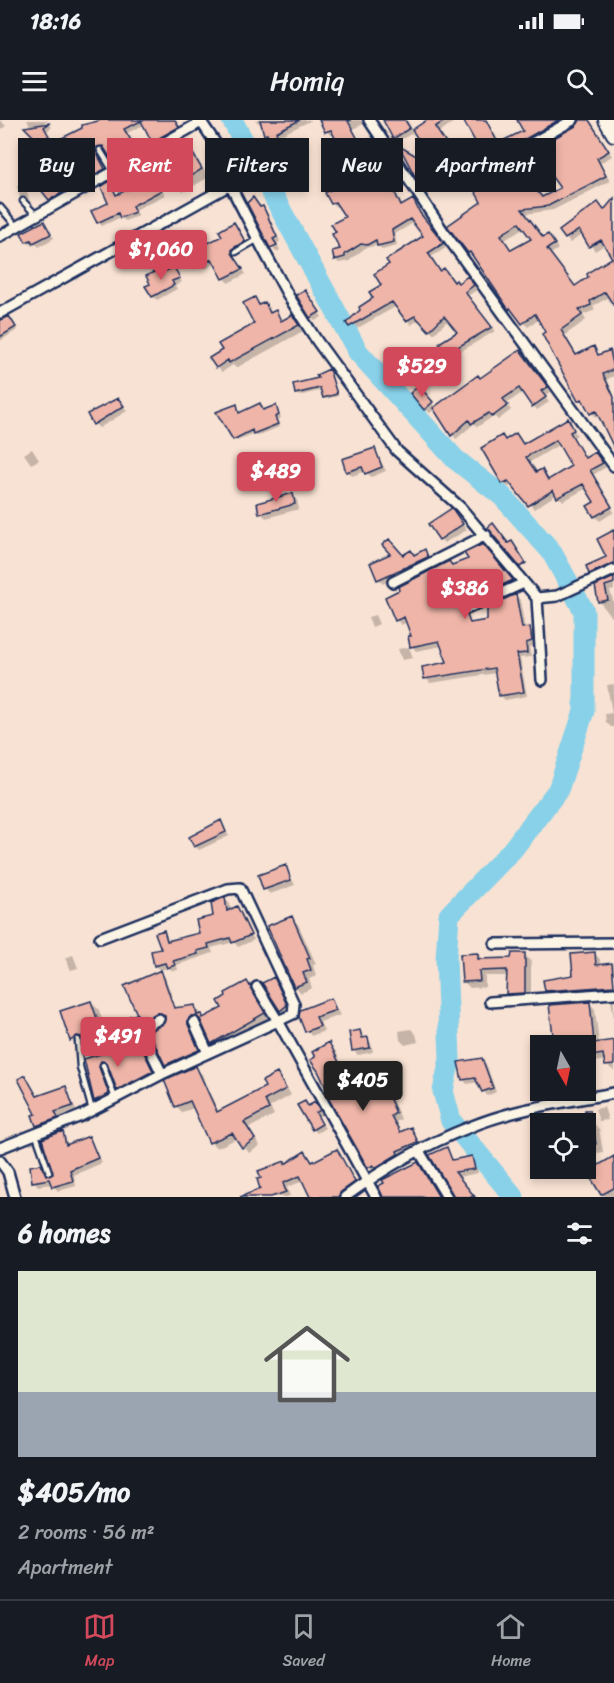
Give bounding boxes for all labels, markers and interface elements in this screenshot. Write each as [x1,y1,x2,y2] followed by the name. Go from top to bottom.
[30,2,81,41] text: 18:16
[270,57,344,105] text: Homiq
[18,65,51,98] icon: menu
[563,65,596,98] icon: search
[18,138,95,192] chip: Buy
[107,138,193,192] chip: Rent
[205,138,309,192] chip: Filters
[321,138,403,192] chip: New
[415,138,556,192] chip: Apartment
[112,230,210,281] pin: $1,060
[129,232,193,267] text: $1,060
[386,347,458,398] pin: $529
[397,349,447,384] text: $529
[240,452,312,503] pin: $489
[251,454,301,489] text: $489
[429,569,501,620] pin: $386
[441,571,489,606] text: $386
[82,1017,154,1068] pin: $491
[95,1019,141,1054] text: $491
[530,1035,596,1101] north arrow
[530,1035,596,1179] map controls
[327,1061,399,1112] pin: $405
[338,1063,388,1098] text: $405
[530,1113,596,1179] button: locate
[18,1210,110,1256] text: 6 homes
[563,1217,596,1250] icon: filters
[253,1310,361,1418] icon: home
[18,1469,130,1515] text: $405/mo
[18,1515,155,1550] text: 2 rooms · 56 m²
[18,1550,112,1585] text: Apartment
[83,1610,116,1675] tab: Map
[282,1610,325,1675] tab: Saved
[491,1610,531,1675] tab: Home

